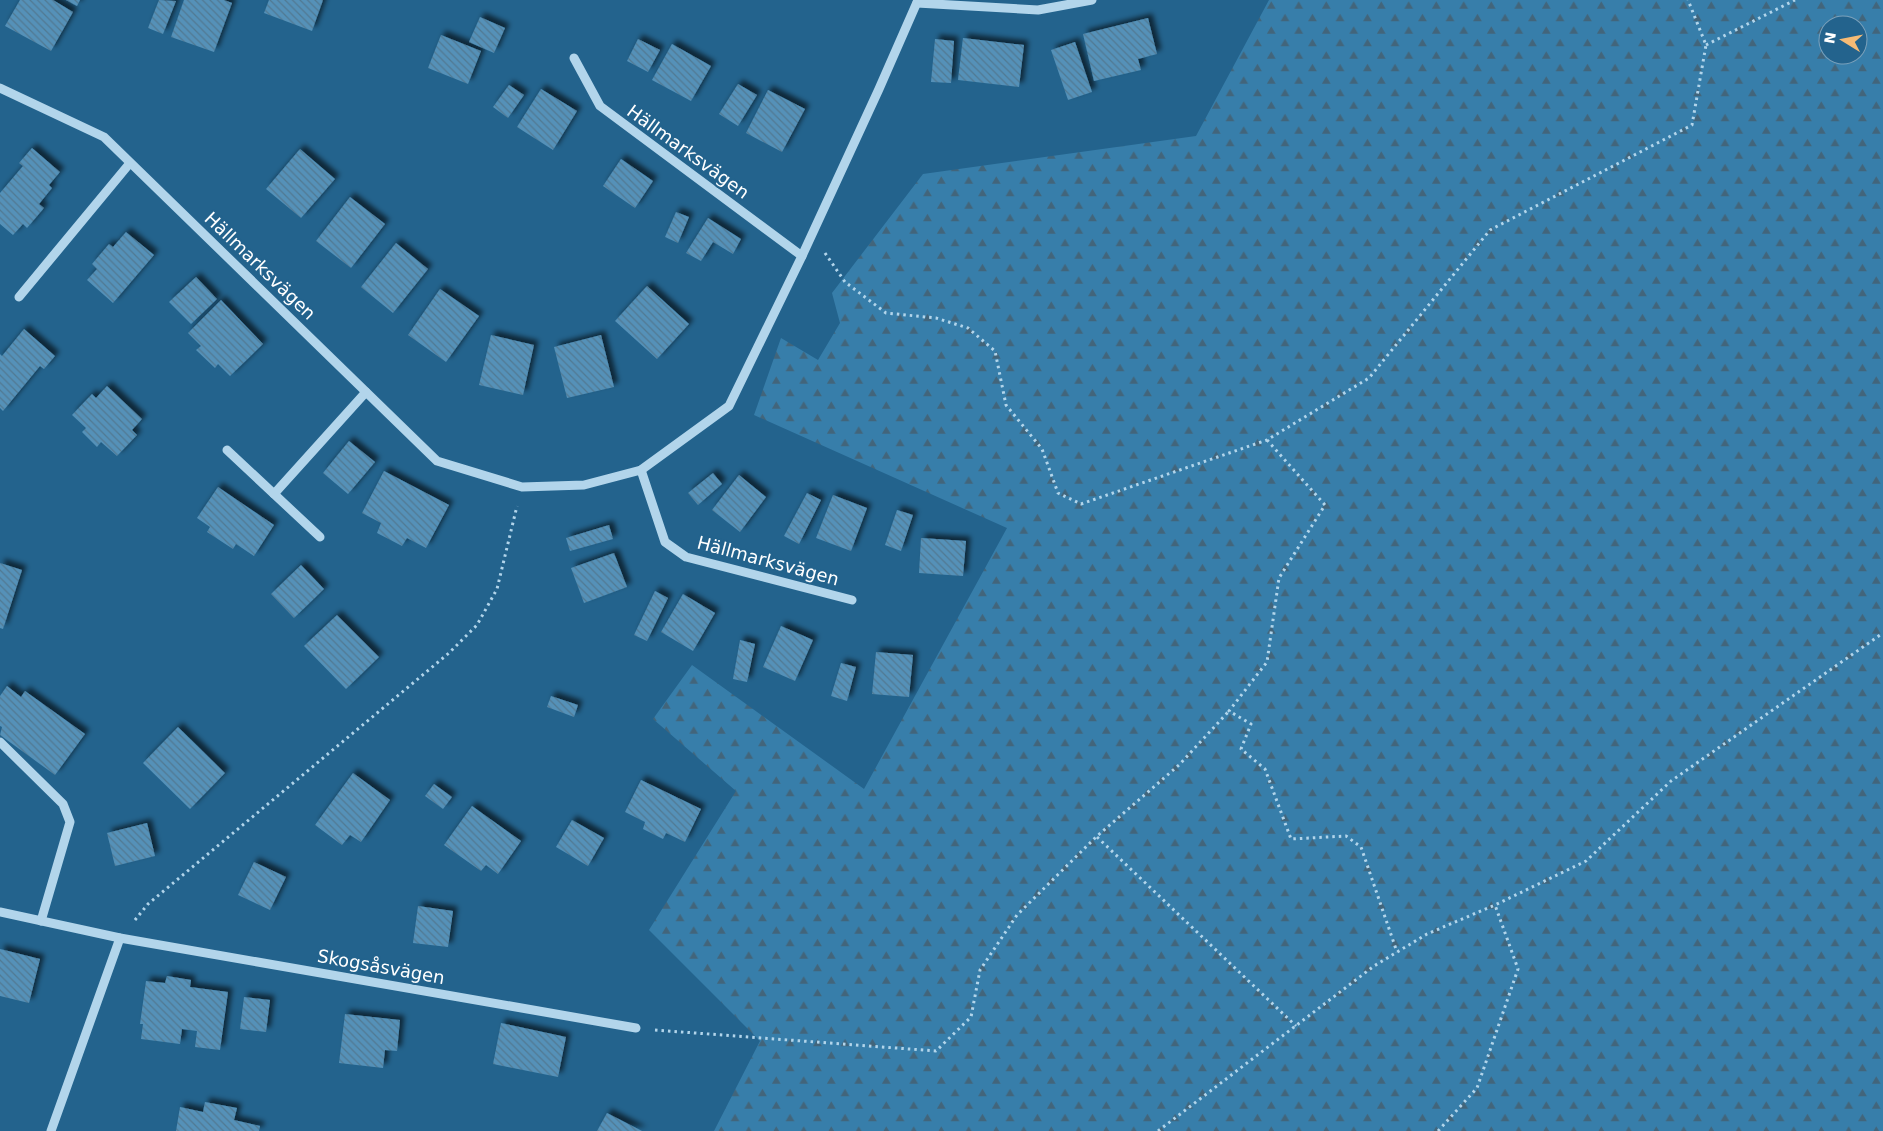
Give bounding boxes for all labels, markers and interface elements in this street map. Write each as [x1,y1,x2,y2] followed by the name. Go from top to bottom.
[1818,15,1868,65] north arrow
[1821,31,1839,45] text: N
[623,100,753,203] street label: Hällmarksvägen
[201,207,320,324] street label: Hällmarksvägen
[695,531,841,590] street label: Hällmarksvägen
[316,945,446,988] street label: Skogsåsvägen

